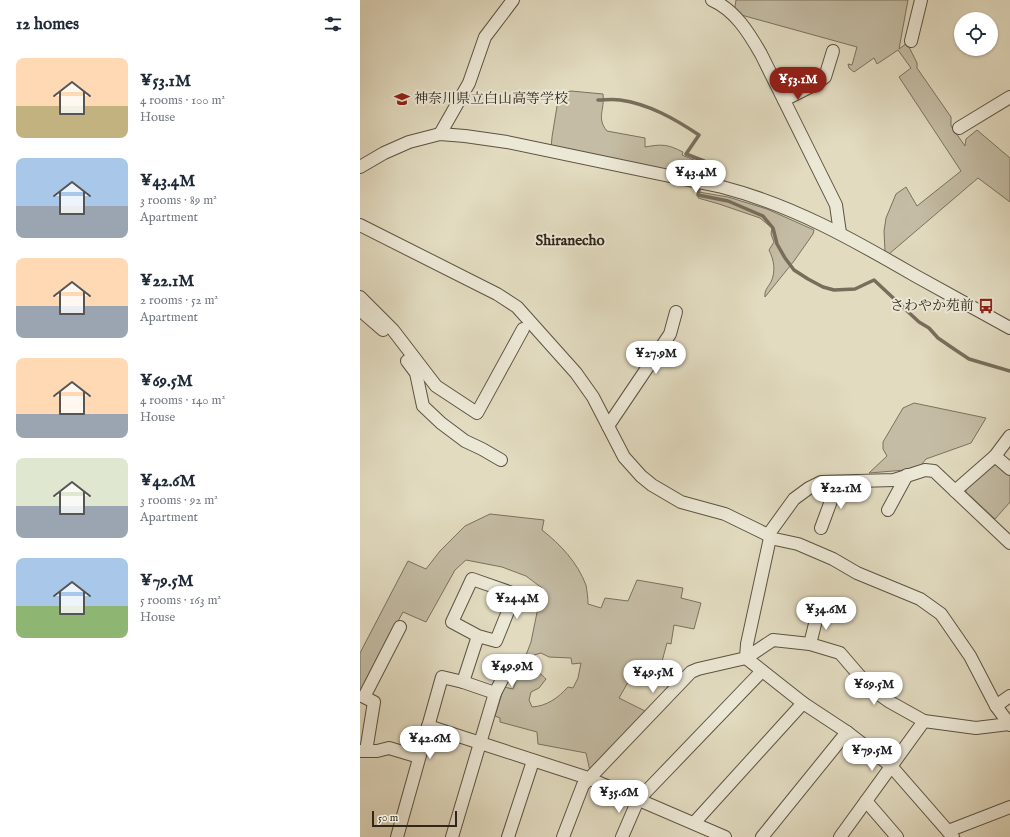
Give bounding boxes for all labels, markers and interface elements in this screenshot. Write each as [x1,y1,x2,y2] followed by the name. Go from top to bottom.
[954,12,998,56] map controls
[954,12,998,56] button: locate
[322,13,344,35] icon: filters
[16,14,79,35] text: 12 homes
[765,67,831,101] pin: ¥53.1M
[140,71,191,92] text: ¥53.1M
[779,71,817,88] text: ¥53.1M
[48,74,96,122] icon: home
[393,90,411,108] school or university icon: 神奈川県立白山高等学校
[414,90,568,108] place label: 神奈川県立白山高等学校
[140,92,225,109] text: 4 rooms · 100 m²
[140,109,175,126] text: House
[663,160,729,194] pin: ¥43.4M
[675,164,717,181] text: ¥43.4M
[140,171,195,192] text: ¥43.4M
[48,174,96,222] icon: home
[140,192,217,209] text: 3 rooms · 89 m²
[140,209,198,226] text: Apartment
[535,231,605,250] district label: Shiranecho
[140,271,194,292] text: ¥22.1M
[48,274,96,322] icon: home
[140,292,218,309] text: 2 rooms · 52 m²
[890,297,974,315] place label: さわやか苑前
[977,297,995,315] bus stop icon: さわやか苑前
[140,309,198,326] text: Apartment
[623,341,689,375] pin: ¥27.9M
[635,345,677,362] text: ¥27.9M
[140,371,193,392] text: ¥69.5M
[48,374,96,422] icon: home
[140,392,225,409] text: 4 rooms · 140 m²
[140,409,175,426] text: House
[140,471,196,492] text: ¥42.6M
[48,474,96,522] icon: home
[808,476,874,510] pin: ¥22.1M
[820,480,862,497] text: ¥22.1M
[140,492,218,509] text: 3 rooms · 92 m²
[140,509,198,526] text: Apartment
[140,571,194,592] text: ¥79.5M
[48,574,96,622] icon: home
[484,586,550,620] pin: ¥24.4M
[495,590,539,607] text: ¥24.4M
[140,592,221,609] text: 5 rooms · 163 m²
[793,597,859,631] pin: ¥34.6M
[805,601,847,618] text: ¥34.6M
[140,609,175,626] text: House
[479,654,545,688] pin: ¥49.9M
[491,658,533,675] text: ¥49.9M
[620,660,686,694] pin: ¥49.5M
[632,664,674,681] text: ¥49.5M
[841,672,907,706] pin: ¥69.5M
[854,676,894,693] text: ¥69.5M
[397,726,463,760] pin: ¥42.6M
[409,730,451,747] text: ¥42.6M
[839,738,905,772] pin: ¥79.5M
[852,742,892,759] text: ¥79.5M
[586,780,652,814] pin: ¥35.6M
[599,784,639,801] text: ¥35.6M
[372,809,457,828] scale bar
[378,811,398,825] text: 50 m

